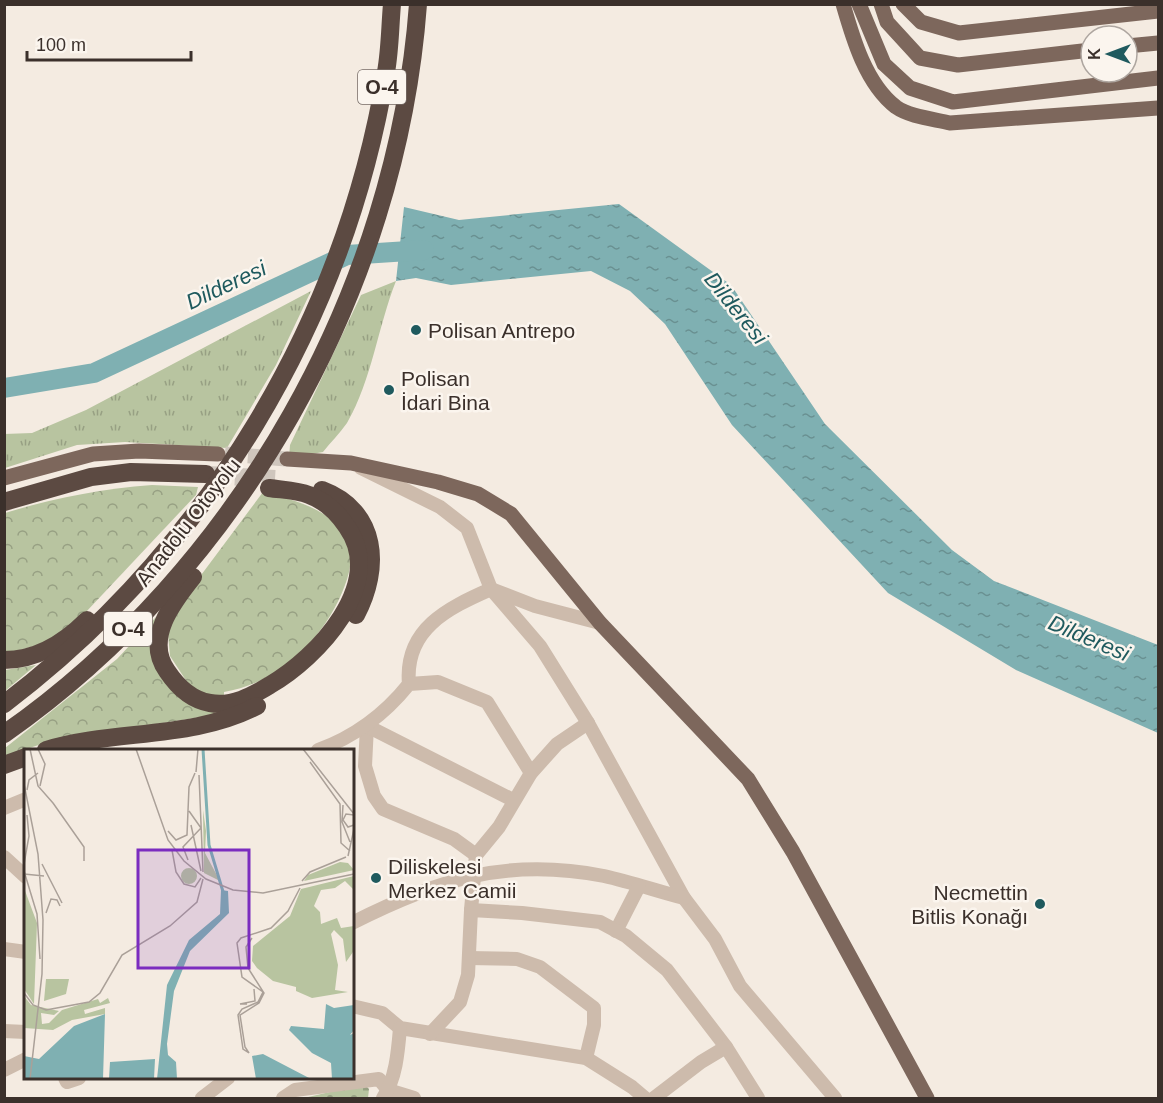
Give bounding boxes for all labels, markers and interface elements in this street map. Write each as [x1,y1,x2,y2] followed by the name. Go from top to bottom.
[27,24,190,62] scale bar
[1079,24,1139,84] north arrow
[36,35,86,55] text: 100 m
[1086,48,1103,60] text: K
[358,70,406,104] road number: O-4
[182,255,271,314] water label: Dilderesi
[699,267,773,350] water label: Dilderesi
[428,319,575,342] place label: Polisan Antrepo
[409,323,423,337] marker: Polisan Antrepo
[401,367,490,414] place label: Polisan İdari Bina
[382,383,396,397] marker: Polisan İdari Bina
[131,454,245,590] street label: Anadolu Otoyolu
[1045,610,1134,667] water label: Dilderesi
[104,612,152,646] road number: O-4
[24,749,354,1079] inset map
[388,855,516,902] place label: Diliskelesi Merkez Camii
[369,871,383,885] marker: Diliskelesi Merkez Camii
[911,881,1028,928] place label: Necmettin Bitlis Konağı
[1033,897,1047,911] marker: Necmettin Bitlis Konağı

